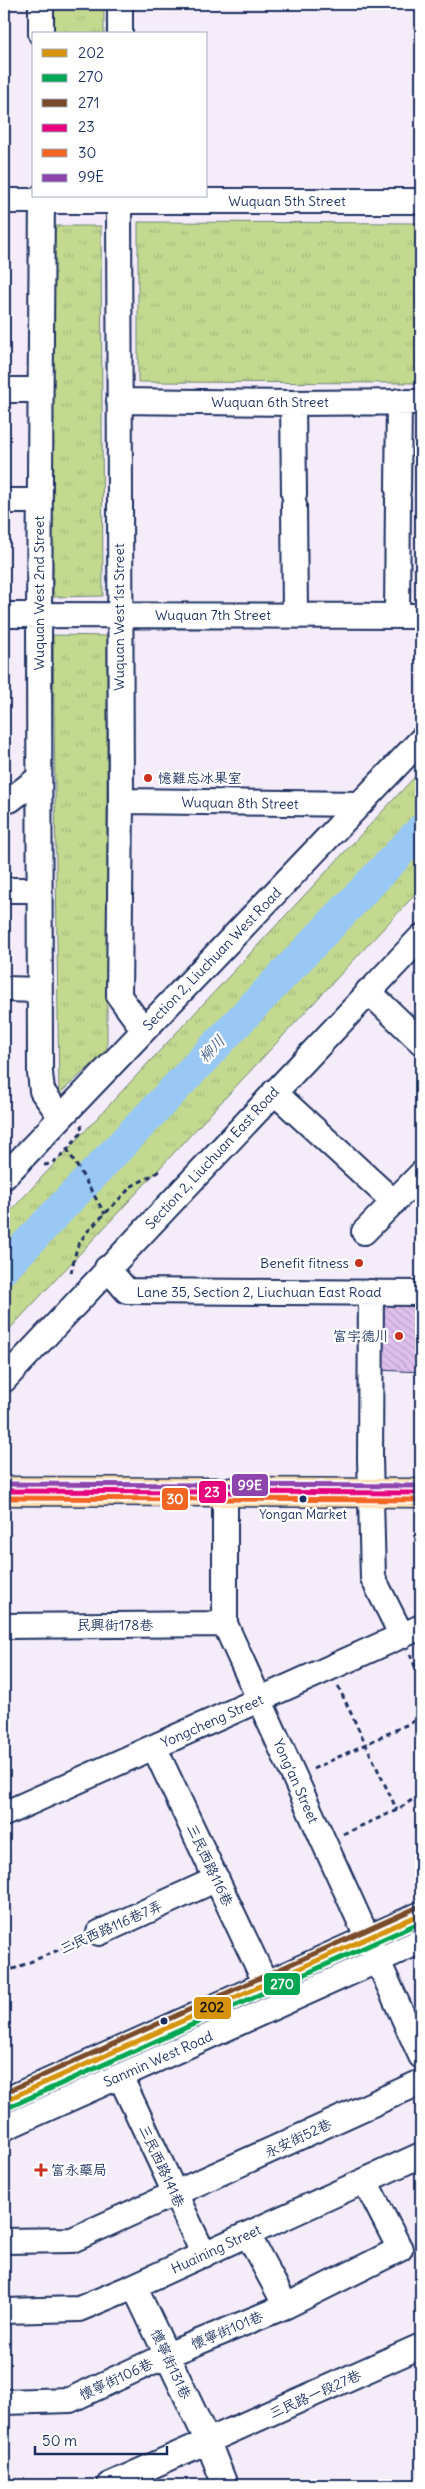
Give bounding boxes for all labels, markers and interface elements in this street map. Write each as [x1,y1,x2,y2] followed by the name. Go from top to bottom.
[32,32,208,198] legend
[78,43,104,62] text: 202
[78,67,103,86] text: 270
[78,93,100,112] text: 271
[78,117,95,136] text: 23
[78,143,96,162] text: 30
[78,167,104,186] text: 99E
[228,192,346,210] street label: Wuquan 5th Street
[211,393,329,411] street label: Wuquan 6th Street
[30,515,48,670] street label: Wuquan West 2nd Street
[110,543,128,691] street label: Wuquan West 1st Street
[155,606,271,624] street label: Wuquan 7th Street
[158,769,242,787] place label: 憶難忘冰果室
[142,772,154,784] marker: 憶難忘冰果室
[181,793,299,813] street label: Wuquan 8th Street
[139,884,285,1034] street label: Section 2, Liuchuan West Road
[194,1031,230,1066] water label: 柳川
[141,1083,283,1233] street label: Section 2, Liuchuan East Road
[260,1254,349,1272] place label: Benefit fitness
[353,1257,365,1269] marker: Benefit fitness
[136,1283,382,1301] street label: Lane 35, Section 2, Liuchuan East Road
[333,1327,389,1345] place label: 富宇德川
[393,1330,405,1342] marker: 富宇德川
[231,1473,269,1497] line badge: 99E
[238,1476,262,1494] text: 99E
[198,1480,227,1504] line badge: 23
[204,1483,220,1501] text: 23
[161,1487,189,1511] line badge: 30
[166,1490,184,1508] text: 30
[298,1494,308,1504] marker: Yongan Market
[259,1506,347,1523] place label: Yongan Market
[77,1616,154,1634] street label: 民興街178巷
[158,1690,266,1752] street label: Yongcheng Street
[269,1736,323,1826] street label: Yong’an Street
[183,1821,237,1910] street label: 三民西路116巷
[57,1896,165,1958] street label: 三民西路116巷7弄
[263,1972,301,1996] line badge: 270
[270,1975,294,1993] text: 270
[193,1996,232,2020] line badge: 202
[200,1998,225,2016] text: 202
[159,2016,169,2026] unlabelled marker
[101,2027,215,2091] street label: Sanmin West Road
[262,2114,335,2161] street label: 永安街52巷
[135,2122,189,2211] street label: 三民西路141巷
[51,2161,107,2179] place label: 富永藥局
[35,2164,47,2176] marker: 富永藥局
[168,2220,264,2278] street label: Huaining Street
[188,2306,267,2353] street label: 懷寧街101巷
[147,2326,195,2403] street label: 懷寧街131巷
[76,2354,156,2404] street label: 懷寧街106巷
[266,2365,365,2422] street label: 三民路一段27巷
[35,2424,168,2456] scale bar
[42,2431,77,2450] text: 50 m

